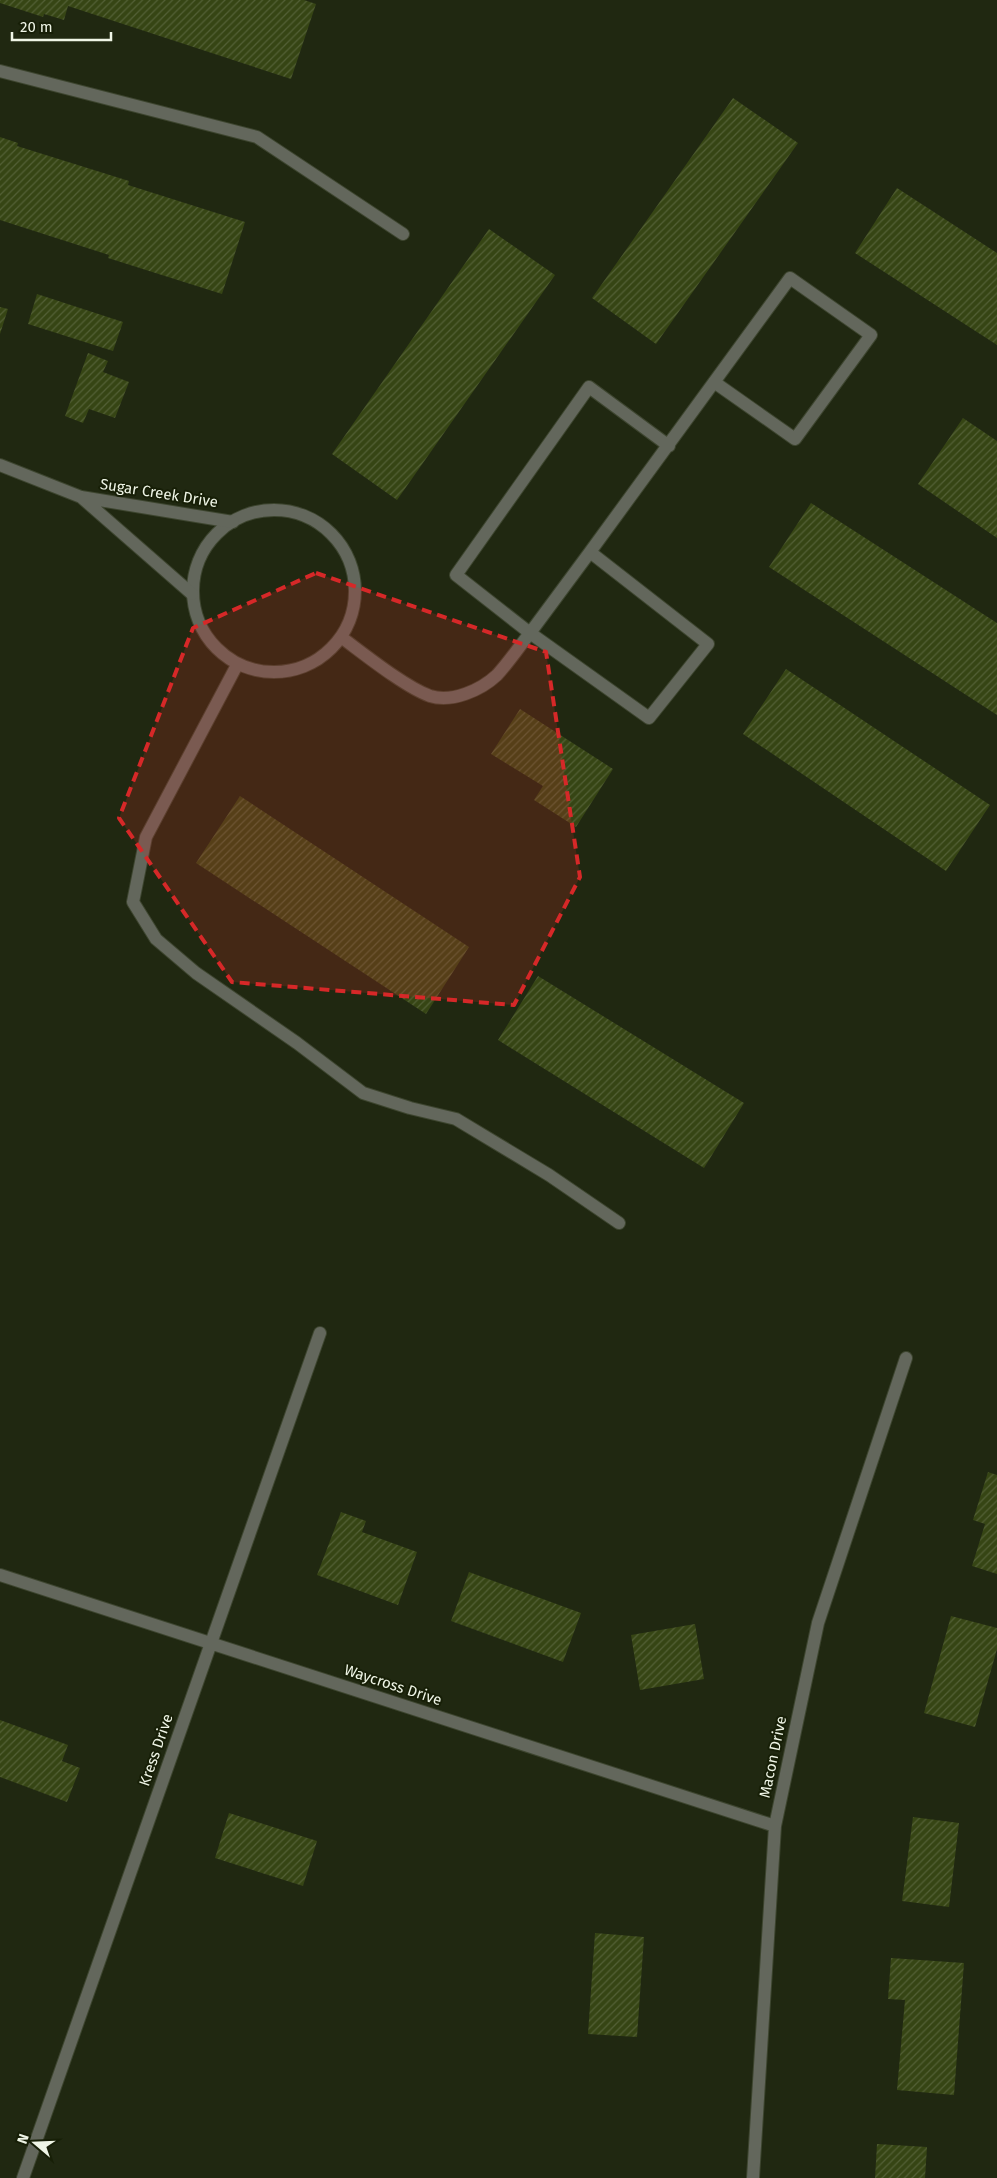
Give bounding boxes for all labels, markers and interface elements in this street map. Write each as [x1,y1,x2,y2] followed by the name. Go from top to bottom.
[12,10,111,42] scale bar
[20,18,53,36] text: 20 m
[99,475,219,511] street label: Sugar Creek Drive
[342,1661,444,1709] street label: Waycross Drive
[135,1711,177,1789] street label: Kress Drive
[756,1714,790,1800] street label: Macon Drive
[10,2118,60,2168] north arrow
[14,2132,33,2146] text: N

